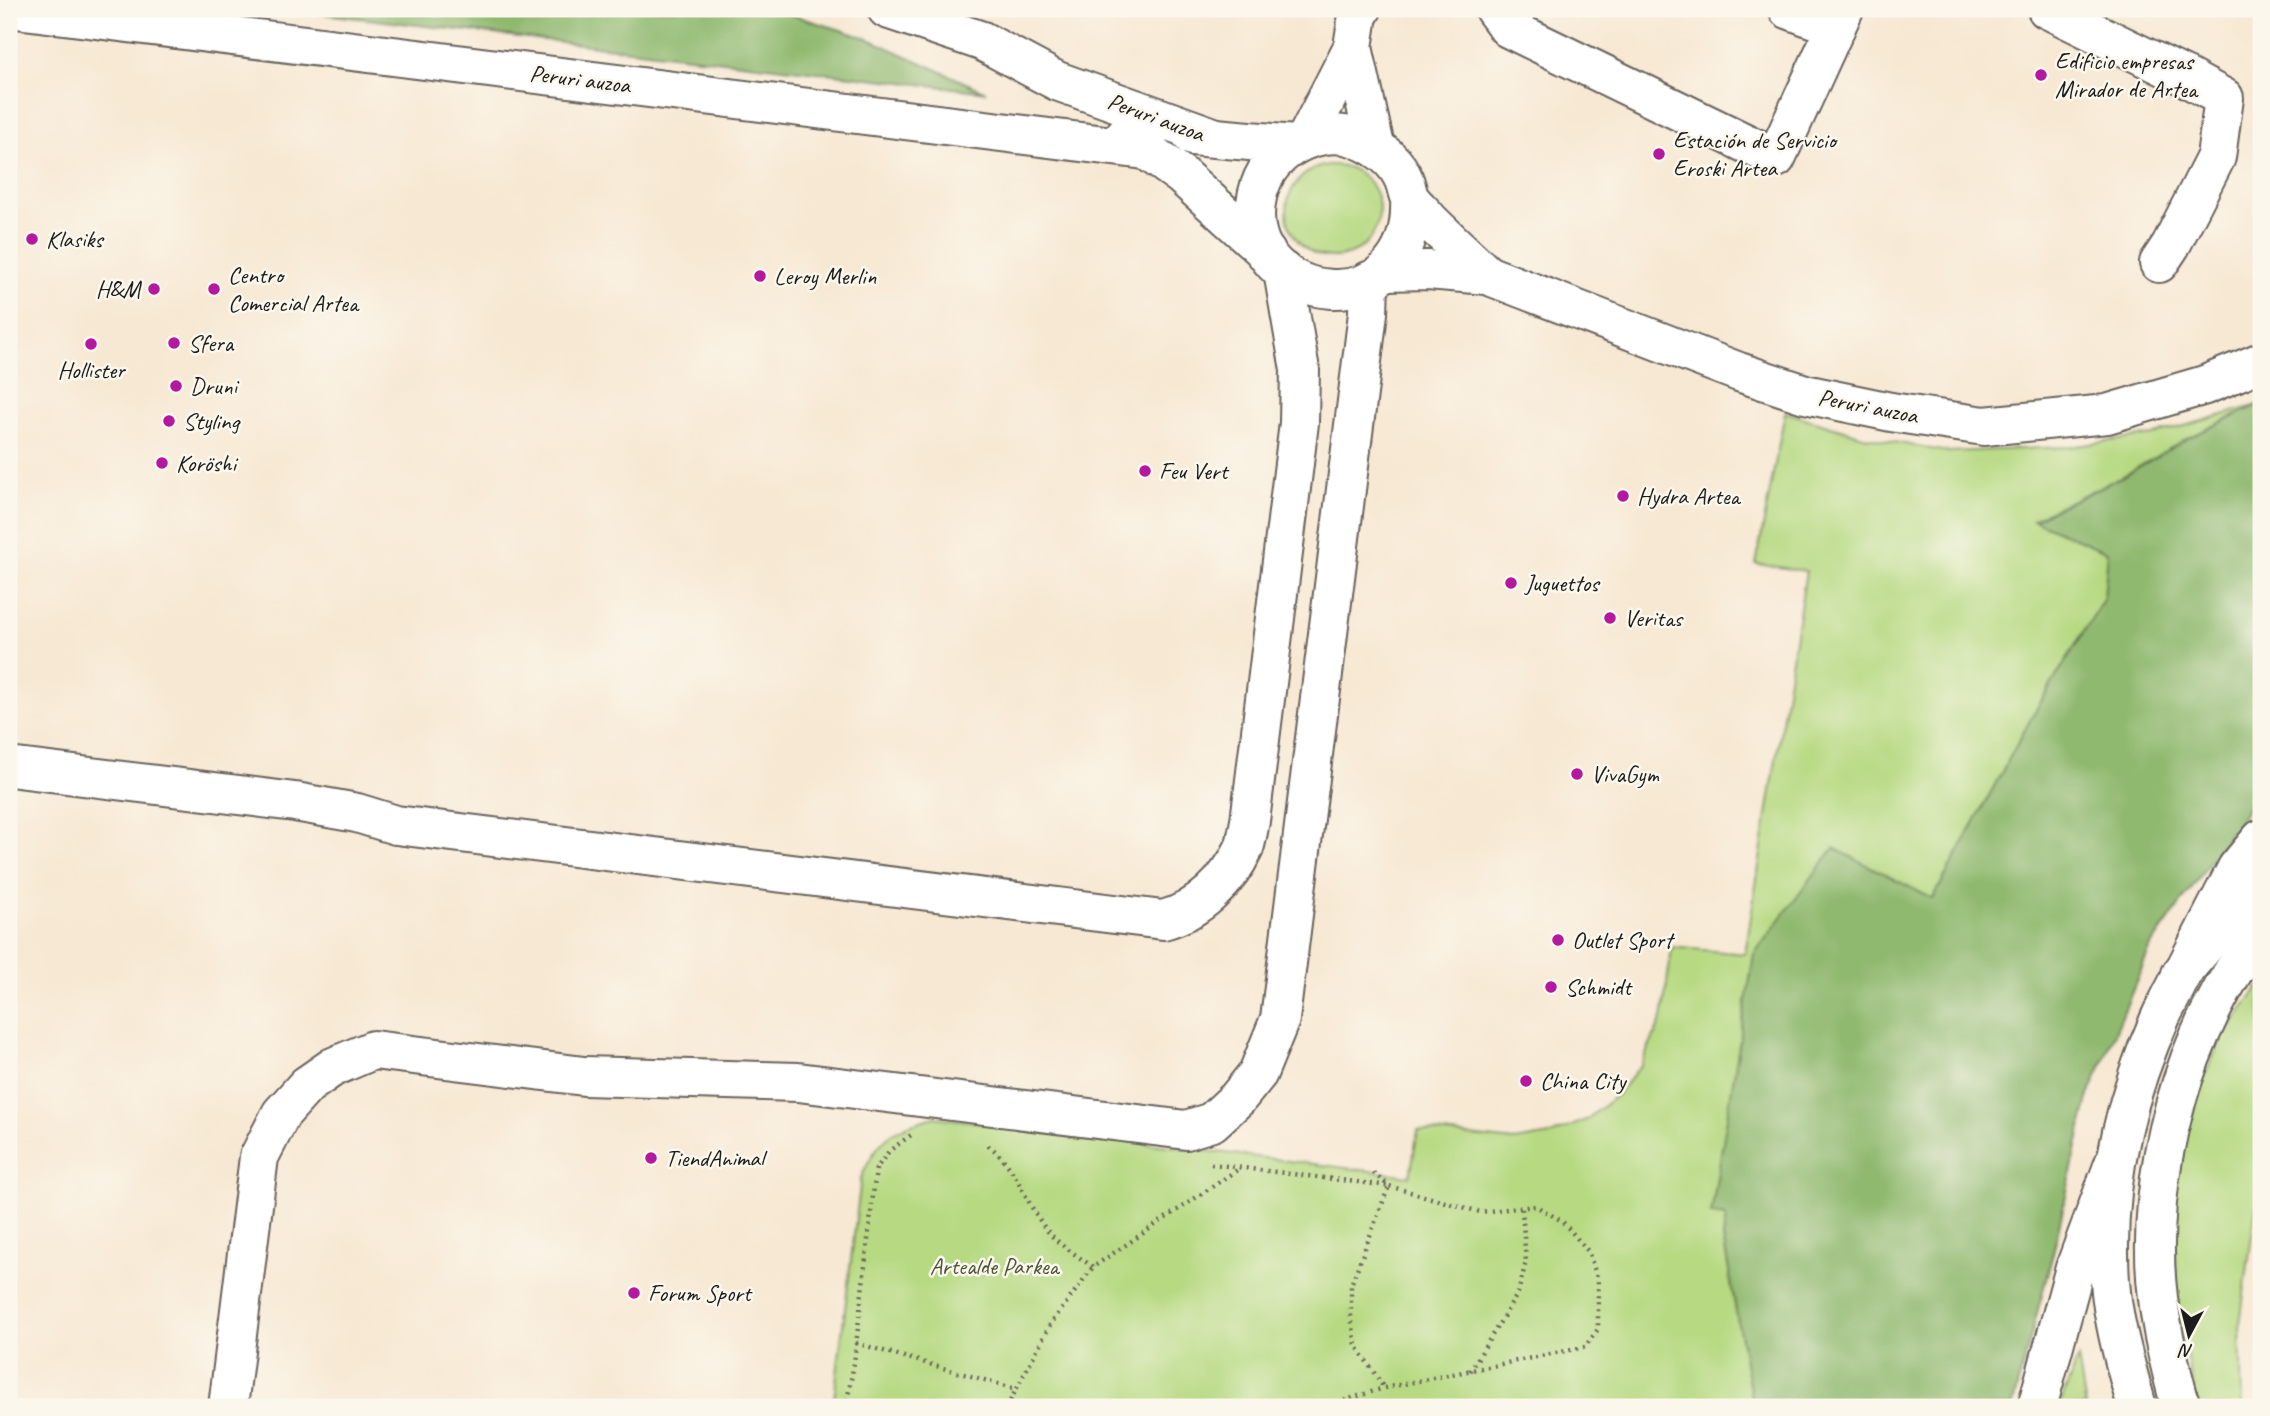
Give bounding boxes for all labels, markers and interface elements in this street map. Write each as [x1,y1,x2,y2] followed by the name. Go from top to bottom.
[2055,46,2199,104] place label: Edificio empresas Mirador de Artea
[528,58,633,100] street label: Peruri auzoa
[2033,67,2049,83] marker: Edificio empresas Mirador de Artea
[1104,86,1210,149] street label: Peruri auzoa
[1673,125,1838,183] place label: Estación de Servicio Eroski Artea
[1651,146,1667,162] marker: Estación de Servicio Eroski Artea
[46,224,105,254] place label: Klasiks
[24,231,40,247] marker: Klasiks
[228,260,360,318] place label: Centro Comercial Artea
[774,261,876,291] place label: Leroy Merlin
[752,268,768,284] marker: Leroy Merlin
[96,274,143,304] place label: H&M
[146,281,162,297] marker: H&M
[206,281,222,297] marker: Centro Comercial Artea
[188,328,235,358] place label: Sfera
[166,335,182,351] marker: Sfera
[83,336,99,352] marker: Hollister
[57,355,127,385] place label: Hollister
[190,371,239,401] place label: Druni
[168,378,184,394] marker: Druni
[1816,382,1922,431] street label: Peruri auzoa
[183,406,242,436] place label: Styling
[161,413,177,429] marker: Styling
[176,448,238,478] place label: Koröshi
[154,455,170,471] marker: Koröshi
[1159,456,1230,486] place label: Feu Vert
[1137,463,1153,479] marker: Feu Vert
[1637,481,1741,511] place label: Hydra Artea
[1615,488,1631,504] marker: Hydra Artea
[1524,568,1601,598] place label: Juguettos
[1503,575,1519,591] marker: Juguettos
[1624,603,1684,633] place label: Veritas
[1602,610,1618,626] marker: Veritas
[1591,759,1659,789] place label: VivaGym
[1569,766,1585,782] marker: VivaGym
[1572,925,1675,955] place label: Outlet Sport
[1550,932,1566,948] marker: Outlet Sport
[1565,972,1633,1002] place label: Schmidt
[1543,979,1559,995] marker: Schmidt
[1540,1066,1627,1096] place label: China City
[1518,1073,1534,1089] marker: China City
[665,1143,768,1173] place label: TiendAnimal
[643,1150,659,1166] marker: TiendAnimal
[930,1251,1060,1281] park label: Artealde Parkea
[648,1278,753,1308] place label: Forum Sport
[626,1285,642,1301] marker: Forum Sport
[2154,1300,2224,1370] north arrow
[2177,1338,2194,1364] text: N

